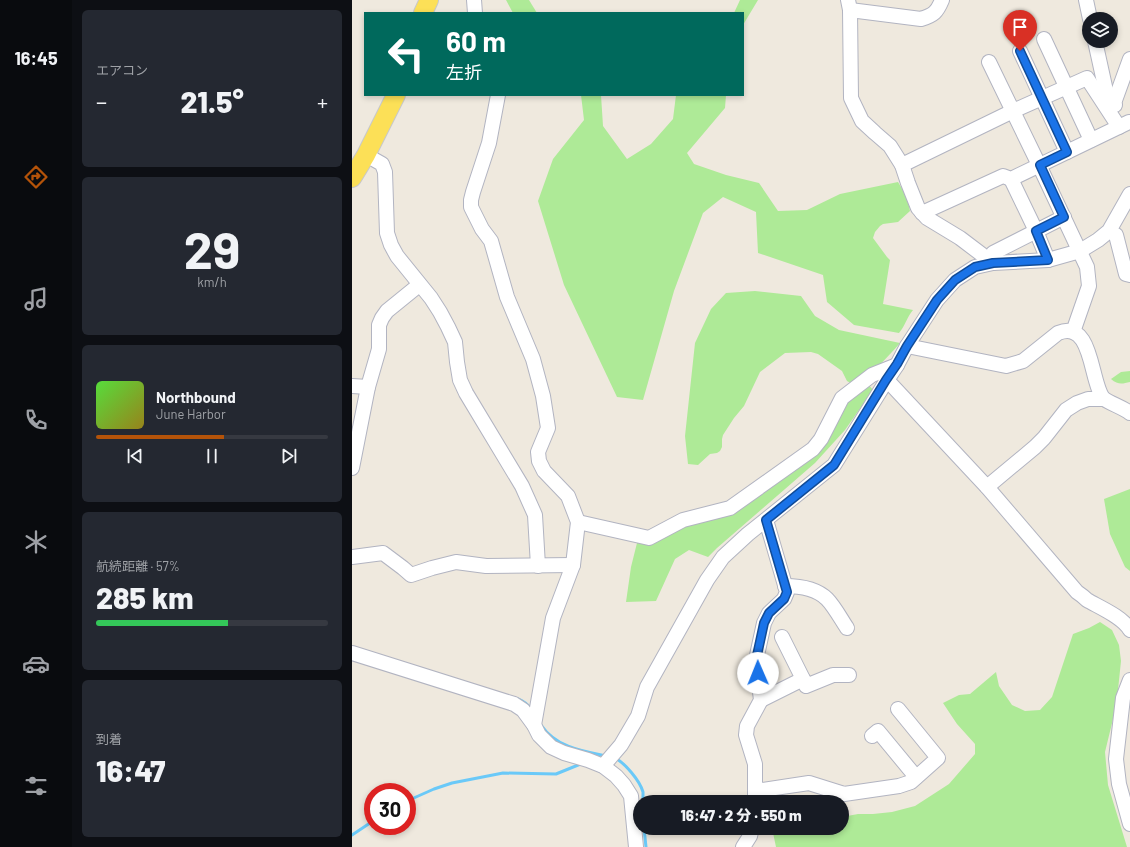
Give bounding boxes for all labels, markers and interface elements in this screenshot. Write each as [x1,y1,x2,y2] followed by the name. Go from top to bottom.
[1003,10,1037,51] pin
[1082,12,1118,48] map controls
[1082,12,1118,48] button: layers
[1009,16,1031,38] icon: arrive
[446,24,506,58] text: 60 m
[380,28,432,80] icon: left
[14,47,58,69] text: 16:45
[446,61,482,83] text: 左折
[96,62,148,78] text: エアコン
[180,83,244,119] text: 21.5°
[96,88,107,114] text: −
[317,88,328,114] text: +
[22,163,50,191] icon: directions
[184,217,240,279] text: 29
[197,274,227,290] text: km/h
[22,285,50,313] icon: music
[156,388,236,406] text: Northbound
[22,406,50,434] icon: phone
[156,406,226,422] text: June Harbor
[124,445,146,467] icon: previous
[201,445,223,467] icon: pause
[278,445,300,467] icon: next
[22,528,50,556] icon: climate
[96,558,180,574] text: 航続距離 · 57%
[96,579,193,615] text: 285 km
[22,650,50,678] icon: car
[737,652,779,694] position arrow
[96,731,122,747] text: 到着
[96,752,165,788] text: 16:47
[22,772,50,800] icon: filters
[364,783,416,835] speed limit sign: 30
[680,806,802,824] text: 16:47 · 2 分 · 550 m

